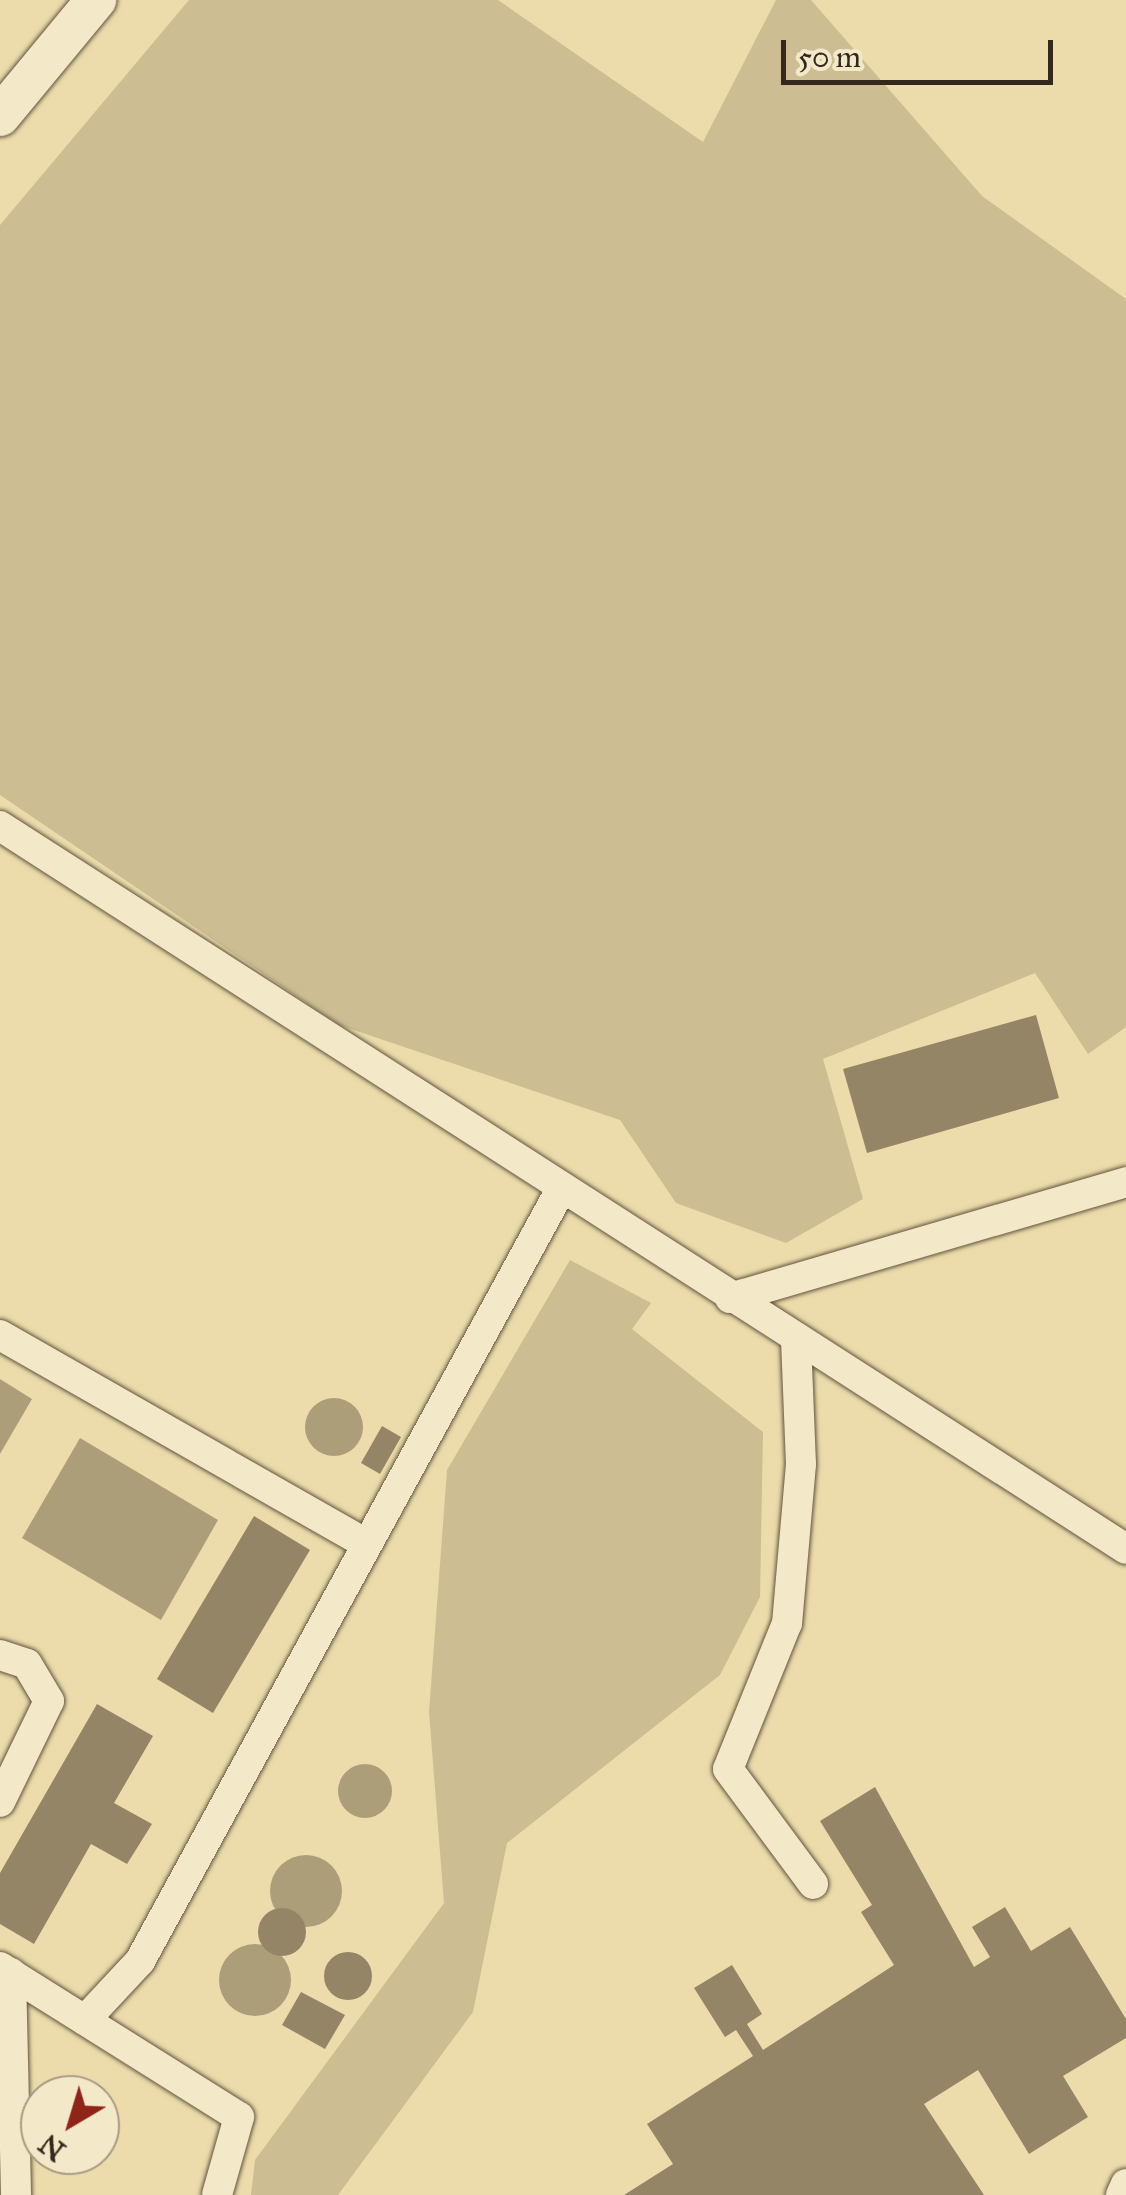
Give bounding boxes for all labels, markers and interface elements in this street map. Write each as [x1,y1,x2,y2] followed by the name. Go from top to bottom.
[786,20,1058,82] scale bar
[798,39,861,75] text: 50 m
[20,2075,120,2175] north arrow
[32,2126,73,2169] text: N

